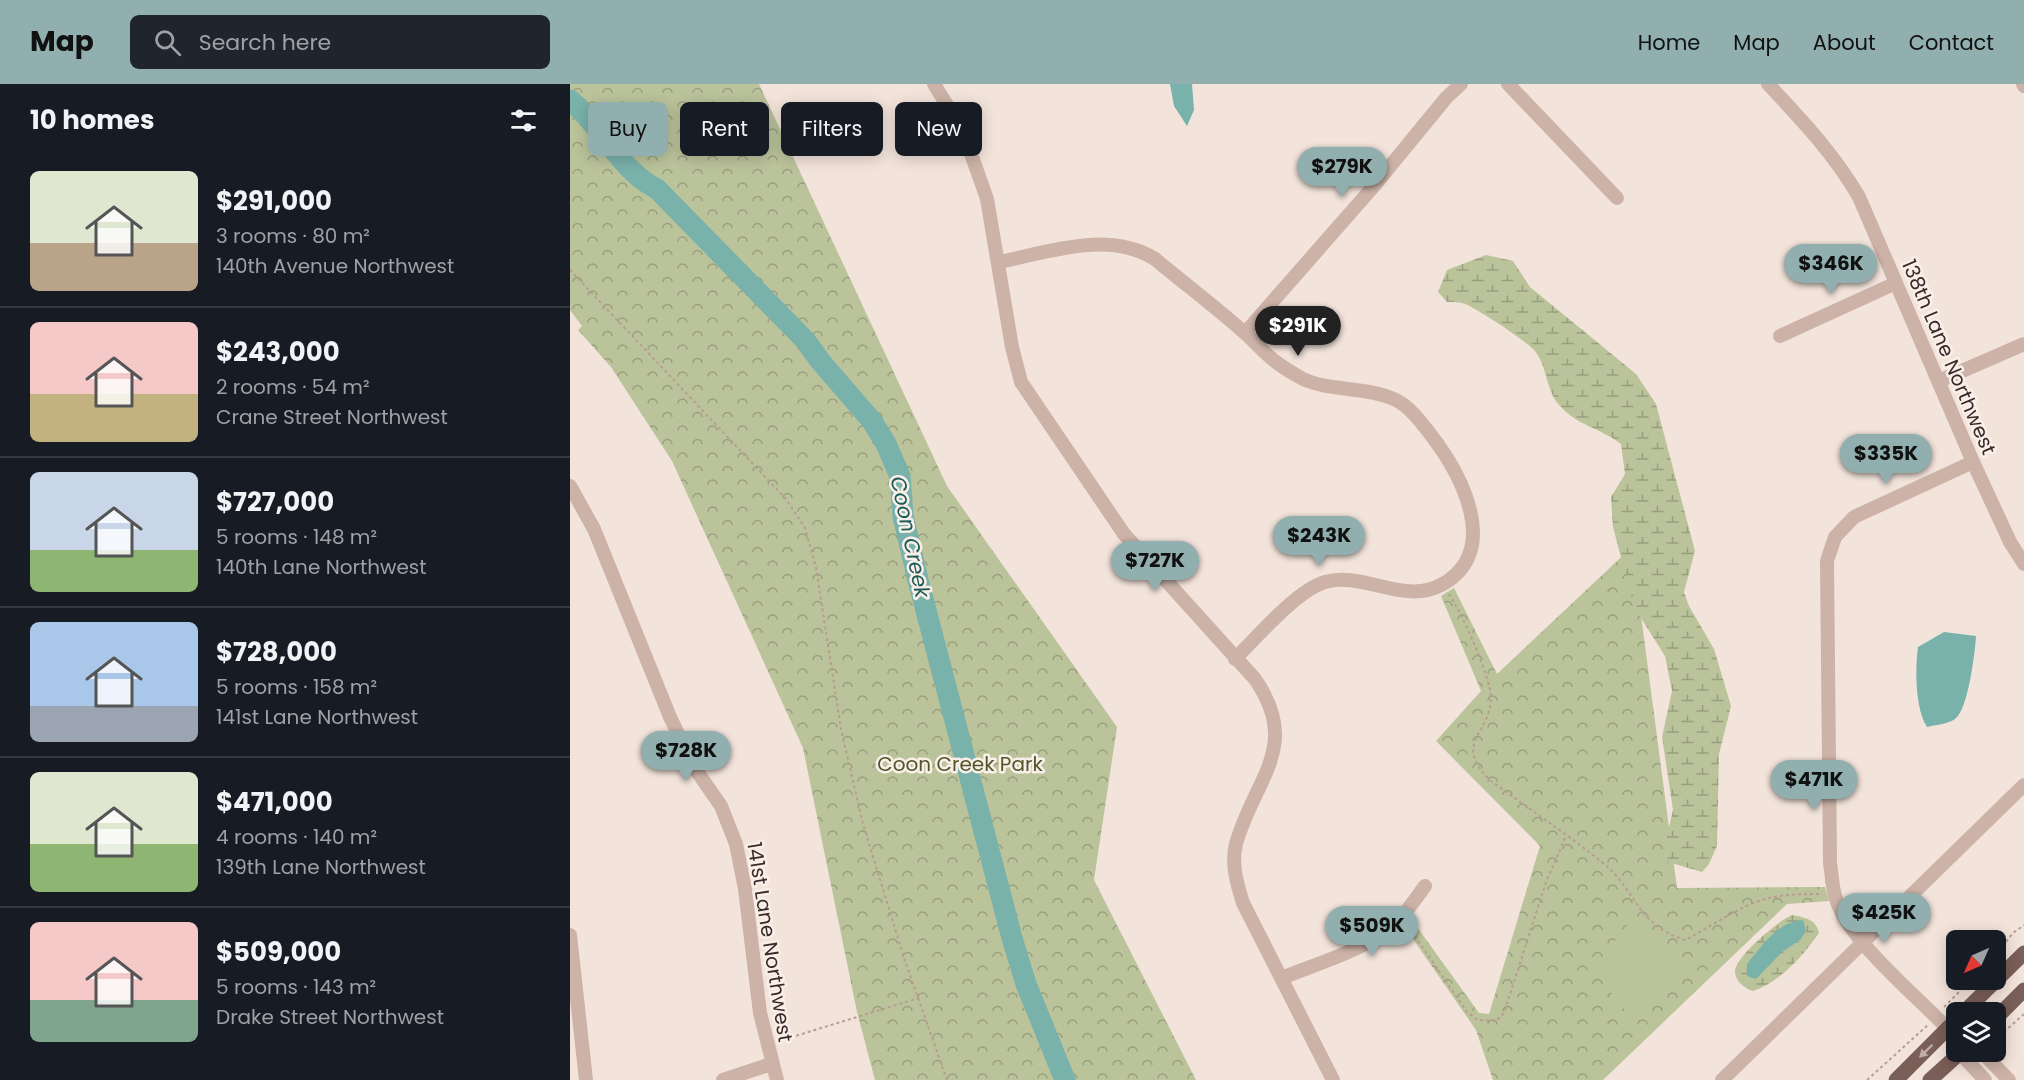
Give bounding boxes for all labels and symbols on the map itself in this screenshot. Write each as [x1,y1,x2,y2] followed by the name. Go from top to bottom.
[1300,147,1384,198] pin: $279K
[1789,244,1873,295] pin: $346K
[1895,255,2003,459] street label: 138th Lane Northwest
[1256,306,1340,357] pin: $291K
[1844,434,1928,485] pin: $335K
[883,473,938,602] water label: Coon Creek
[1277,516,1361,567] pin: $243K
[1113,541,1197,592] pin: $727K
[644,731,728,782] pin: $728K
[877,750,1043,778] park label: Coon Creek Park
[1772,760,1856,811] pin: $471K
[740,840,800,1044] street label: 141st Lane Northwest
[1842,893,1926,944] pin: $425K
[1330,906,1414,957] pin: $509K
[1946,930,2006,990] north arrow
[1920,1043,1934,1057] one-way arrow

